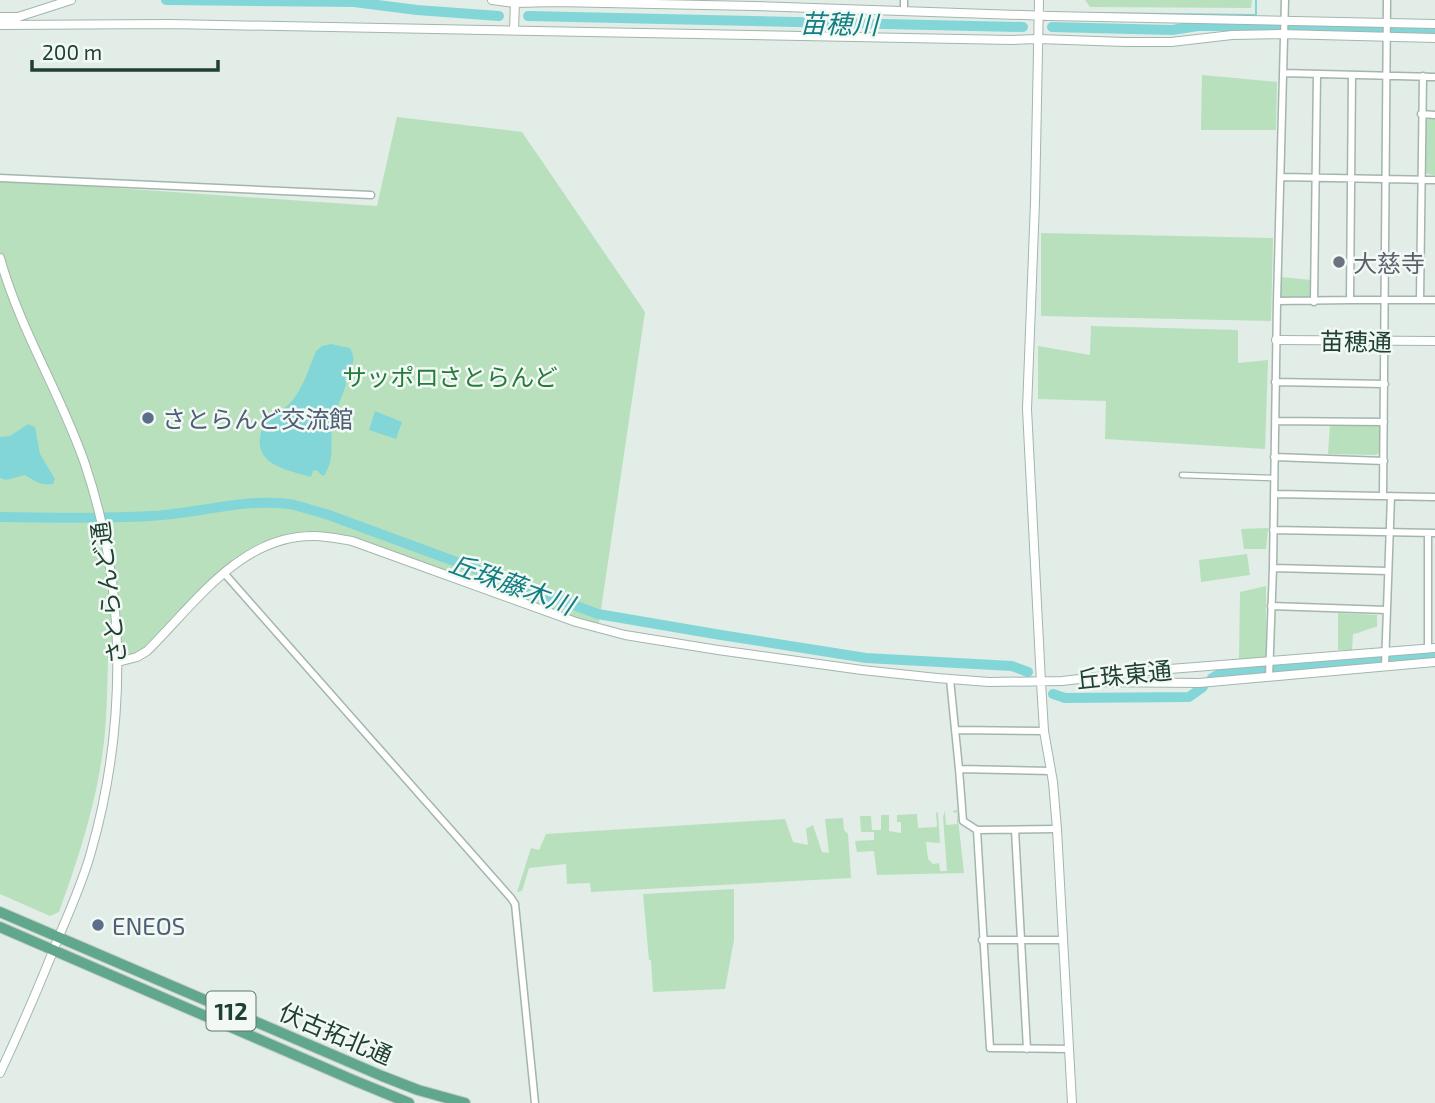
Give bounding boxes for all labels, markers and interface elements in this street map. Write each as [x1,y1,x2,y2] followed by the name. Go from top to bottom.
[800,7,881,39] water label: 苗穂川
[32,28,217,72] scale bar
[42,39,102,64] text: 200 m
[1353,248,1425,277] place label: 大慈寺
[1331,254,1347,270] marker: 大慈寺
[1320,326,1392,356] street label: 苗穂通
[342,362,558,391] park label: サッポロさとらんど
[162,404,353,433] place label: さとらんど交流館
[140,410,156,426] marker: さとらんど交流館
[85,520,131,666] street label: さとらんど通
[446,546,581,621] water label: 丘珠藤木川
[1075,655,1173,693] street label: 丘珠東通
[112,911,185,940] place label: ENEOS
[90,917,106,933] marker: ENEOS
[206,992,256,1030] road number: 112
[275,996,397,1070] street label: 伏古拓北通

